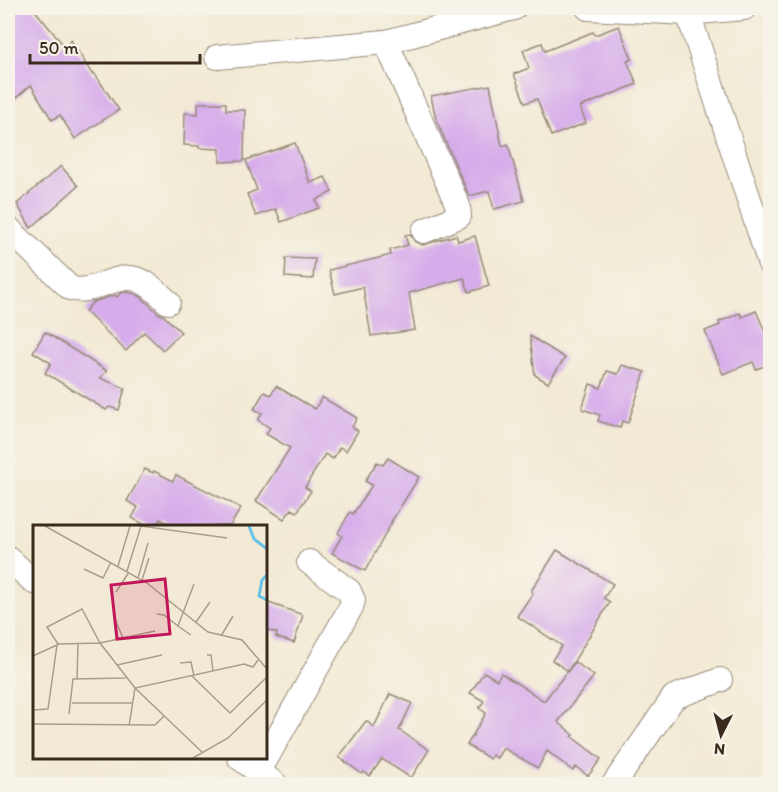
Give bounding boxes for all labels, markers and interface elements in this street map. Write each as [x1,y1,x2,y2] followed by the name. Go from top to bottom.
[30,27,200,65] scale bar
[39,37,79,59] text: 50 m
[33,525,267,759] inset map
[691,705,751,765] north arrow
[713,739,726,759] text: N

